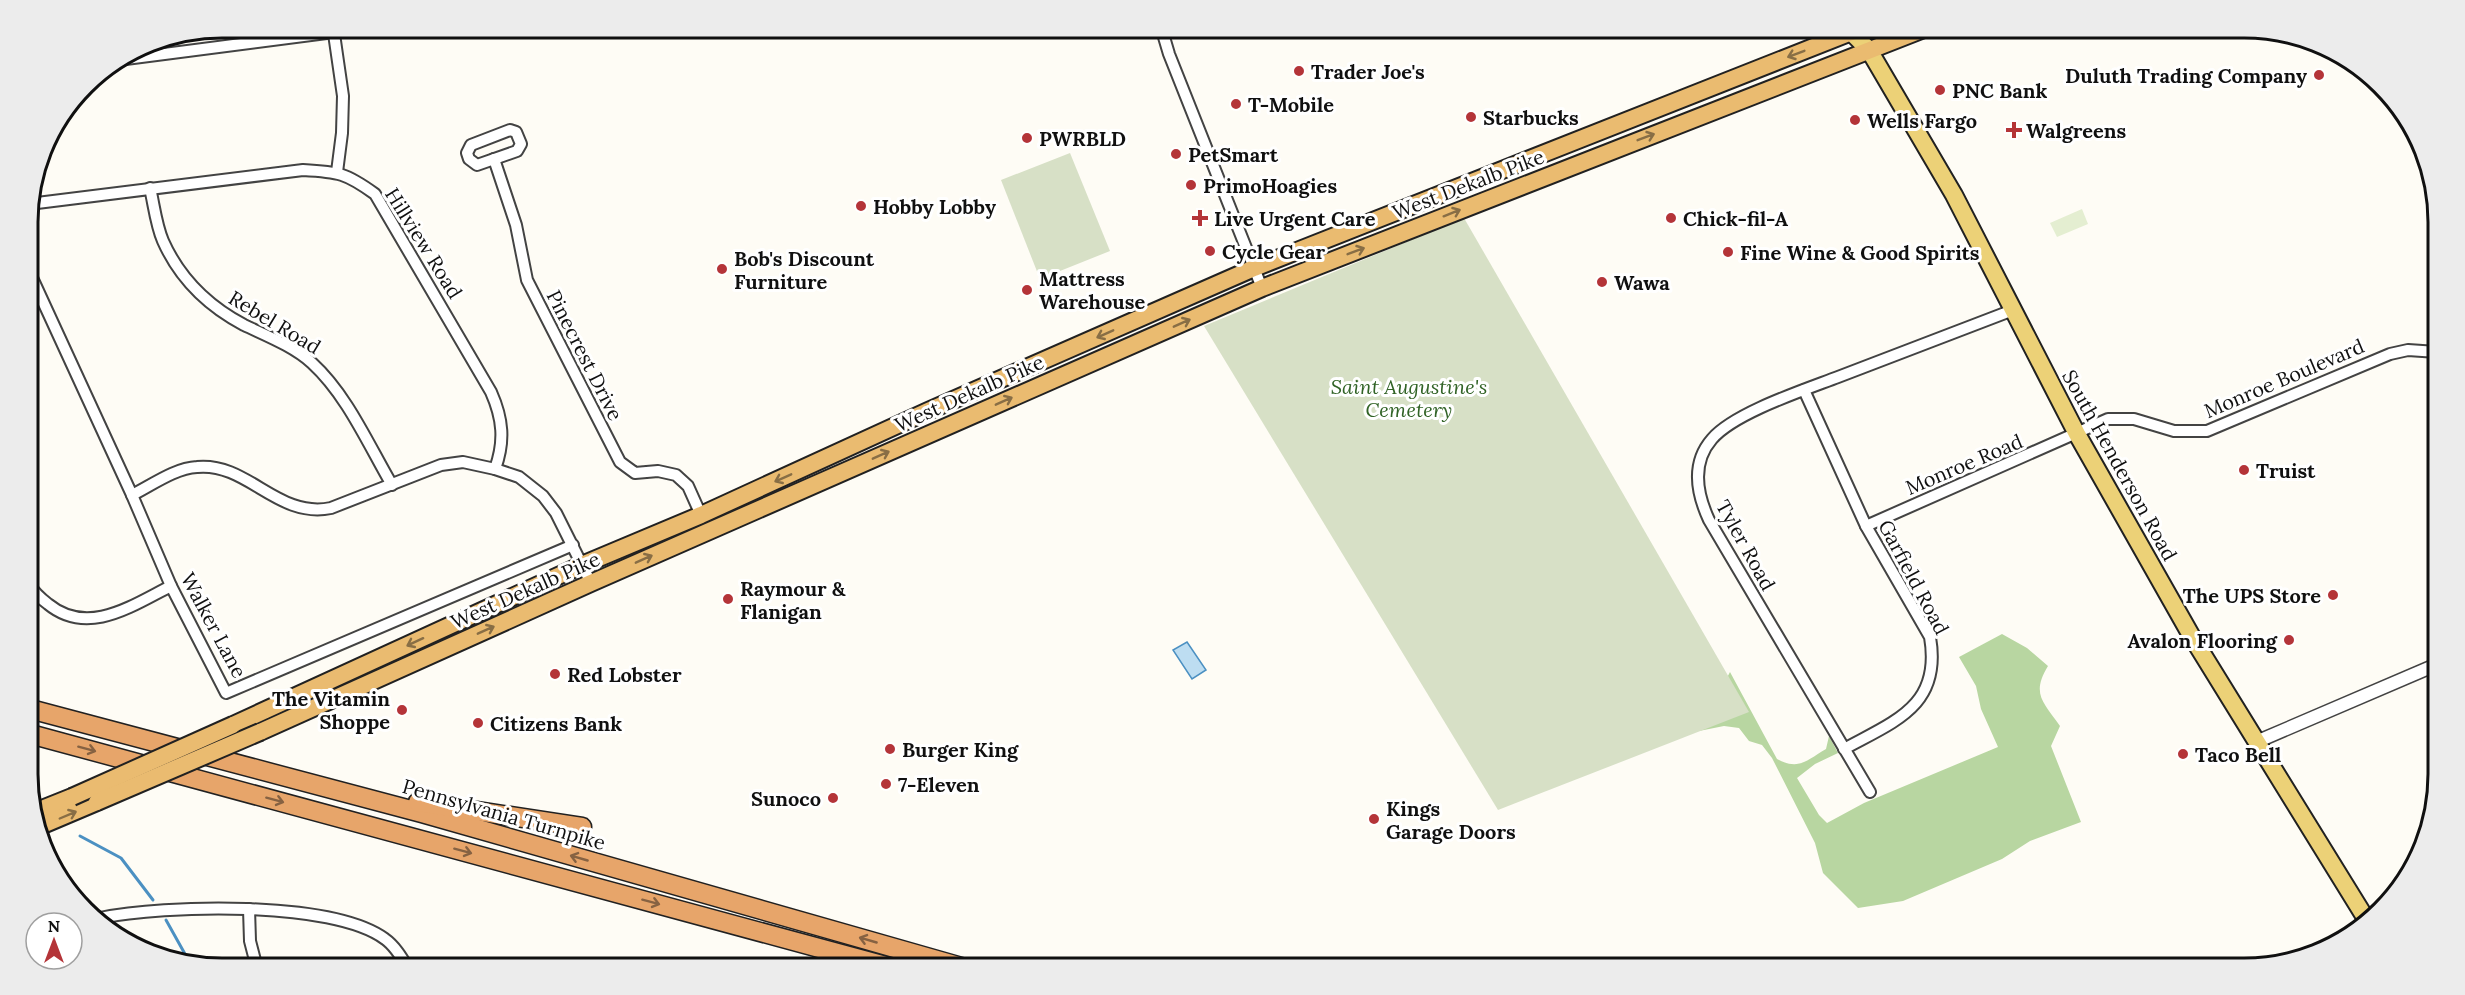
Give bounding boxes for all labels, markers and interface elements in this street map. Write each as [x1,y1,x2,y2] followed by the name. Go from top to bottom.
[1788,49,1806,60] one-way arrow
[1311,59,1425,84] place label: Trader Joe's
[2065,63,2307,88] place label: Duluth Trading Company
[1292,64,1306,78] marker: Trader Joe's
[2312,68,2326,82] marker: Duluth Trading Company
[1952,78,2047,103] place label: PNC Bank
[1933,83,1947,97] marker: PNC Bank
[1248,92,1334,117] place label: T-Mobile
[1229,97,1243,111] marker: T-Mobile
[1483,105,1579,130] place label: Starbucks
[1867,108,1977,133] place label: Wells Fargo
[1464,110,1478,124] marker: Starbucks
[1848,113,1862,127] marker: Wells Fargo
[2026,118,2127,143] place label: Walgreens
[2007,123,2021,137] marker: Walgreens
[1039,126,1126,151] place label: PWRBLD
[1020,131,1034,145] marker: PWRBLD
[1636,131,1654,142] one-way arrow
[1188,142,1279,167] place label: PetSmart
[1389,144,1548,224] street label: West Dekalb Pike
[1169,147,1183,161] marker: PetSmart
[1203,173,1337,198] place label: PrimoHoagies
[1184,178,1198,192] marker: PrimoHoagies
[380,183,468,303] street label: Hillview Road
[873,194,996,219] place label: Hobby Lobby
[854,199,868,213] marker: Hobby Lobby
[1214,206,1376,231] place label: Live Urgent Care
[1683,206,1789,231] place label: Chick-fil-A
[1442,207,1461,218] one-way arrow
[1191,209,1209,227] marker: Live Urgent Care
[1664,211,1678,225] marker: Chick-fil-A
[1222,239,1326,264] place label: Cycle Gear
[1740,240,1980,265] place label: Fine Wine & Good Spirits
[1203,244,1217,258] marker: Cycle Gear
[1346,245,1364,256] one-way arrow
[1721,245,1735,259] marker: Fine Wine & Good Spirits
[734,246,875,294] place label: Bob's Discount Furniture
[715,262,729,276] marker: Bob's Discount Furniture
[1039,266,1145,314] place label: Mattress Warehouse
[1614,270,1670,295] place label: Wawa
[1595,275,1609,289] marker: Wawa
[1020,283,1034,297] marker: Mattress Warehouse
[224,285,326,359] street label: Rebel Road
[541,286,629,424] street label: Pinecrest Drive
[1173,316,1191,328] one-way arrow
[1096,329,1114,340] one-way arrow
[2200,333,2368,423] street label: Monroe Boulevard
[891,349,1048,437] street label: West Dekalb Pike
[2057,365,2183,565] street label: South Henderson Road
[1331,374,1487,422] park label: Saint Augustine's Cemetery
[994,395,1012,406] one-way arrow
[1902,428,2026,500] street label: Monroe Road
[871,449,889,461] one-way arrow
[2256,458,2316,483] place label: Truist
[2237,463,2251,477] marker: Truist
[774,473,793,484] one-way arrow
[1711,495,1781,595] street label: Tyler Road
[1873,515,1955,639] street label: Garfield Road
[447,546,604,634] street label: West Dekalb Pike
[635,553,653,565] one-way arrow
[176,568,252,682] street label: Walker Lane
[740,576,846,624] place label: Raymour & Flanigan
[2183,583,2321,608] place label: The UPS Store
[2326,588,2340,602] marker: The UPS Store
[721,592,735,606] marker: Raymour & Flanigan
[476,624,494,636] one-way arrow
[2127,628,2278,653] place label: Avalon Flooring
[2282,633,2296,647] marker: Avalon Flooring
[406,637,424,648] one-way arrow
[567,662,682,687] place label: Red Lobster
[548,667,562,681] marker: Red Lobster
[272,686,390,734] place label: The Vitamin Shoppe
[395,703,409,717] marker: The Vitamin Shoppe
[490,711,622,736] place label: Citizens Bank
[471,716,485,730] marker: Citizens Bank
[902,737,1019,762] place label: Burger King
[883,742,897,756] marker: Burger King
[2195,742,2281,767] place label: Taco Bell
[77,744,96,755] one-way arrow
[2176,747,2190,761] marker: Taco Bell
[898,772,980,797] place label: 7-Eleven
[400,773,608,855] street label: Pennsylvania Turnpike
[879,777,893,791] marker: 7-Eleven
[751,786,821,811] place label: Sunoco
[826,791,840,805] marker: Sunoco
[265,795,284,806] one-way arrow
[1386,796,1516,844] place label: Kings Garage Doors
[58,808,76,820] one-way arrow
[1367,812,1381,826] marker: Kings Garage Doors
[453,846,472,857] one-way arrow
[570,852,589,863] one-way arrow
[641,897,660,909] one-way arrow
[24,911,84,971] north arrow
[48,916,60,936] text: N
[859,934,878,945] one-way arrow

